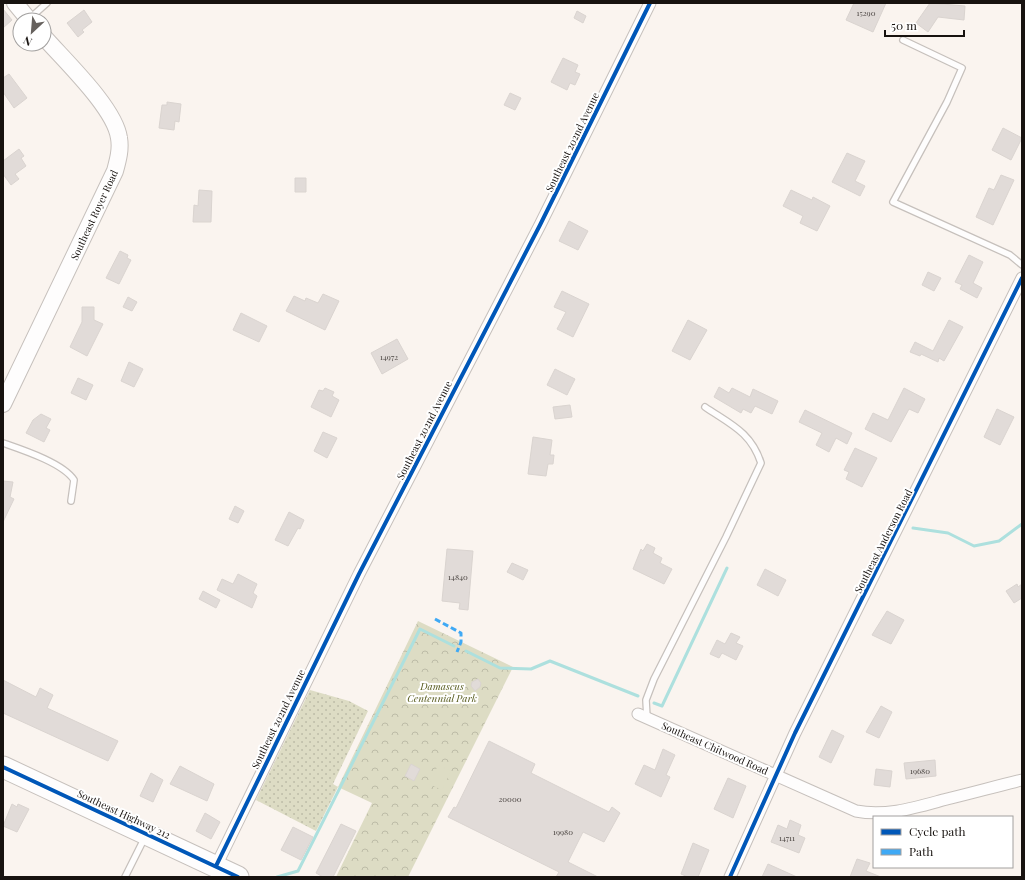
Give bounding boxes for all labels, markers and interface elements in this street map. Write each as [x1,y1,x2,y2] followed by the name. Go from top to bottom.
[857,7,876,18] house number: 15290
[12,12,52,52] north arrow
[885,12,964,38] scale bar
[891,17,917,33] text: 50 m
[20,33,34,50] text: N
[542,90,602,194] street label: Southeast 202nd Avenue
[67,168,121,262] street label: Southeast Royer Road
[380,351,398,362] house number: 14972
[393,378,455,482] street label: Southeast 202nd Avenue
[851,486,915,595] street label: Southeast Anderson Road
[448,571,468,582] house number: 14840
[248,667,308,771] street label: Southeast 202nd Avenue
[407,679,477,705] park label: Damascus Centennial Park
[659,718,771,778] street label: Southeast Chitwood Road
[910,765,930,776] house number: 19680
[75,786,173,842] street label: Southeast Highway 212
[498,793,522,804] house number: 20000
[873,816,1013,868] legend
[909,823,966,839] text: Cycle path
[553,826,573,837] house number: 19980
[779,832,795,843] house number: 14711
[909,843,933,859] text: Path

